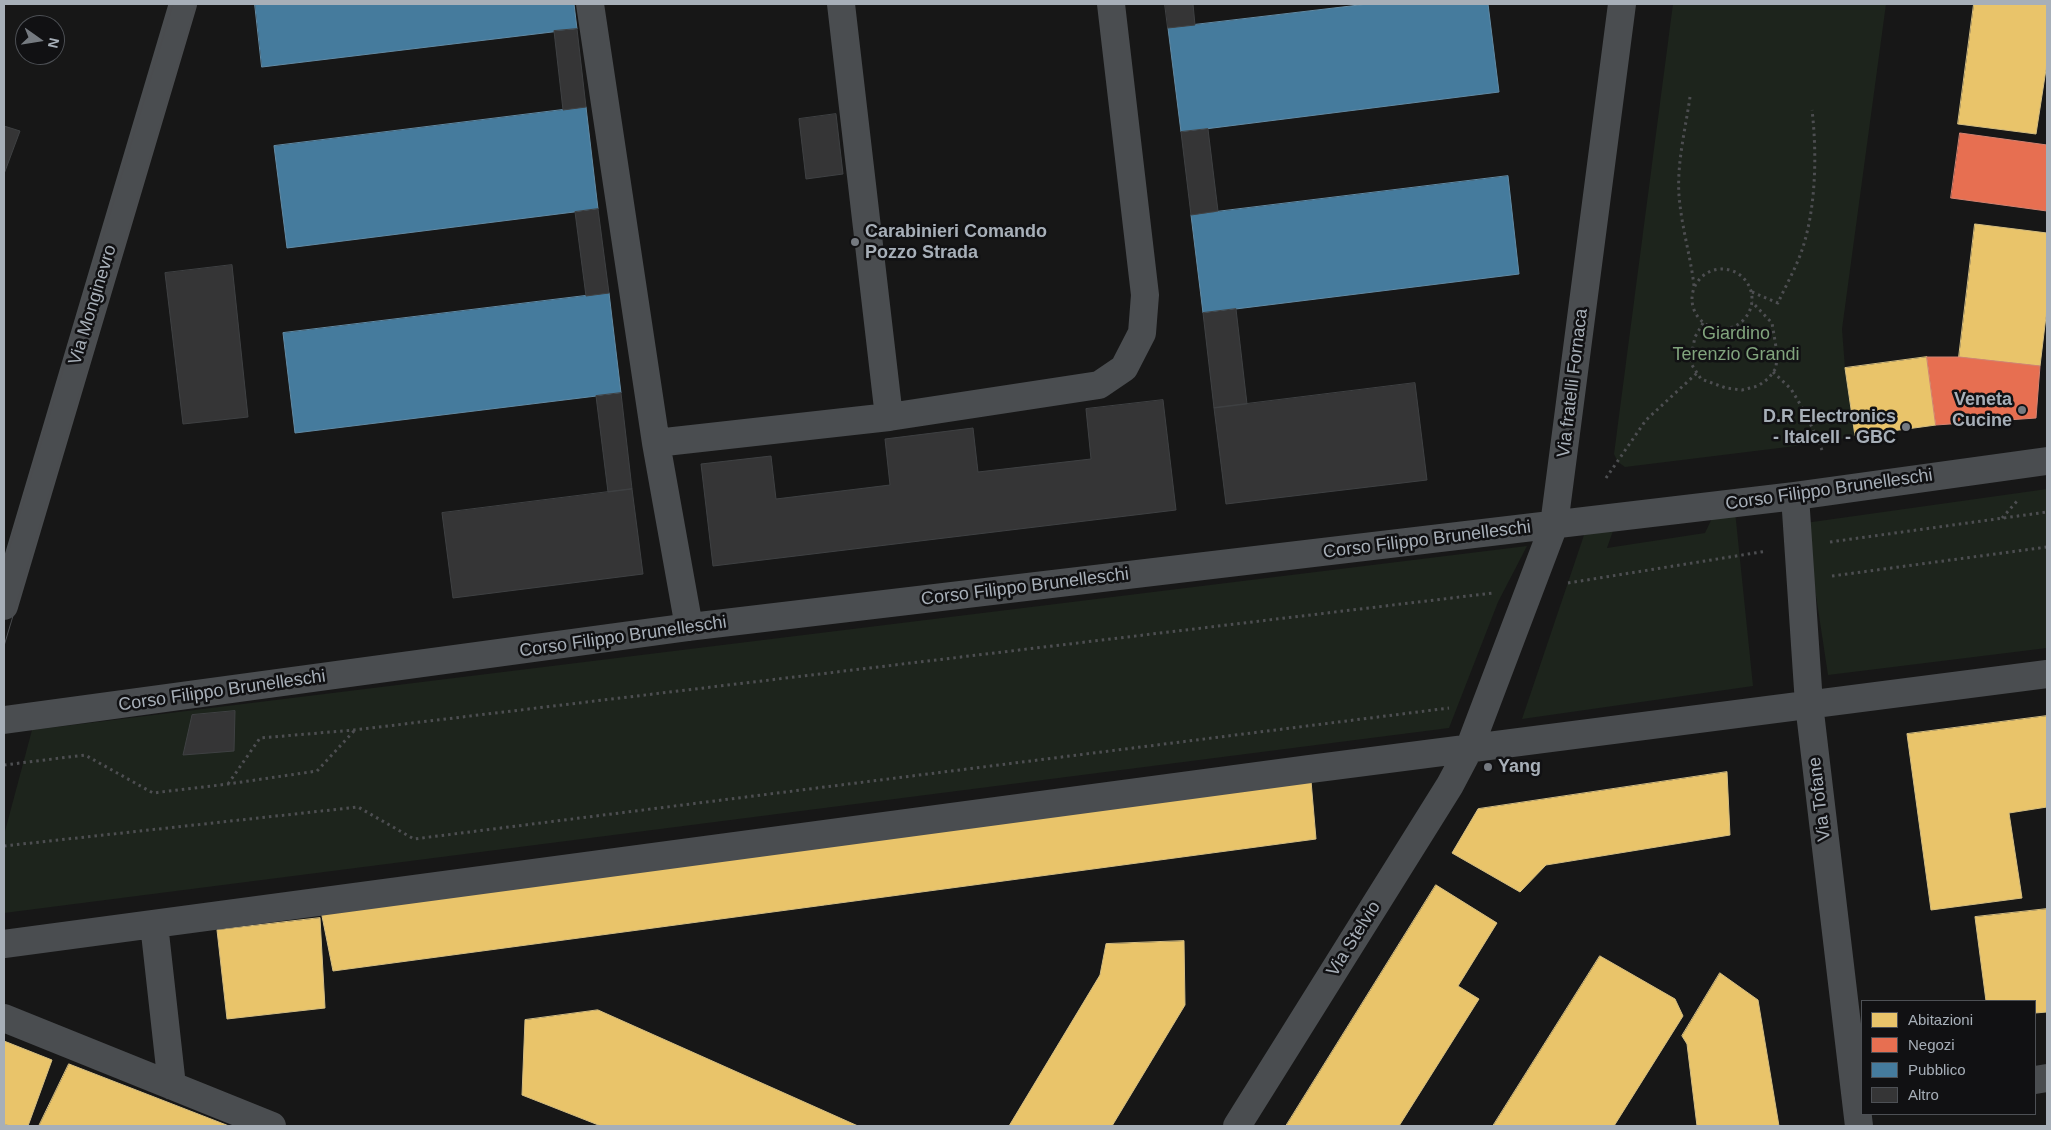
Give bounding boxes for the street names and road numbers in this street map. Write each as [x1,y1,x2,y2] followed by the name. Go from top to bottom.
[64,242,122,368] street label: Via Monginevro
[1553,307,1593,459] street label: Via fratelli Fornaca
[1724,465,1934,515] street label: Corso Filippo Brunelleschi
[1322,517,1532,563] street label: Corso Filippo Brunelleschi
[920,564,1130,610] street label: Corso Filippo Brunelleschi
[518,612,728,662] street label: Corso Filippo Brunelleschi
[117,666,327,716] street label: Corso Filippo Brunelleschi
[1804,756,1836,842] street label: Via Tofane
[1322,897,1386,981] street label: Via Stelvio

